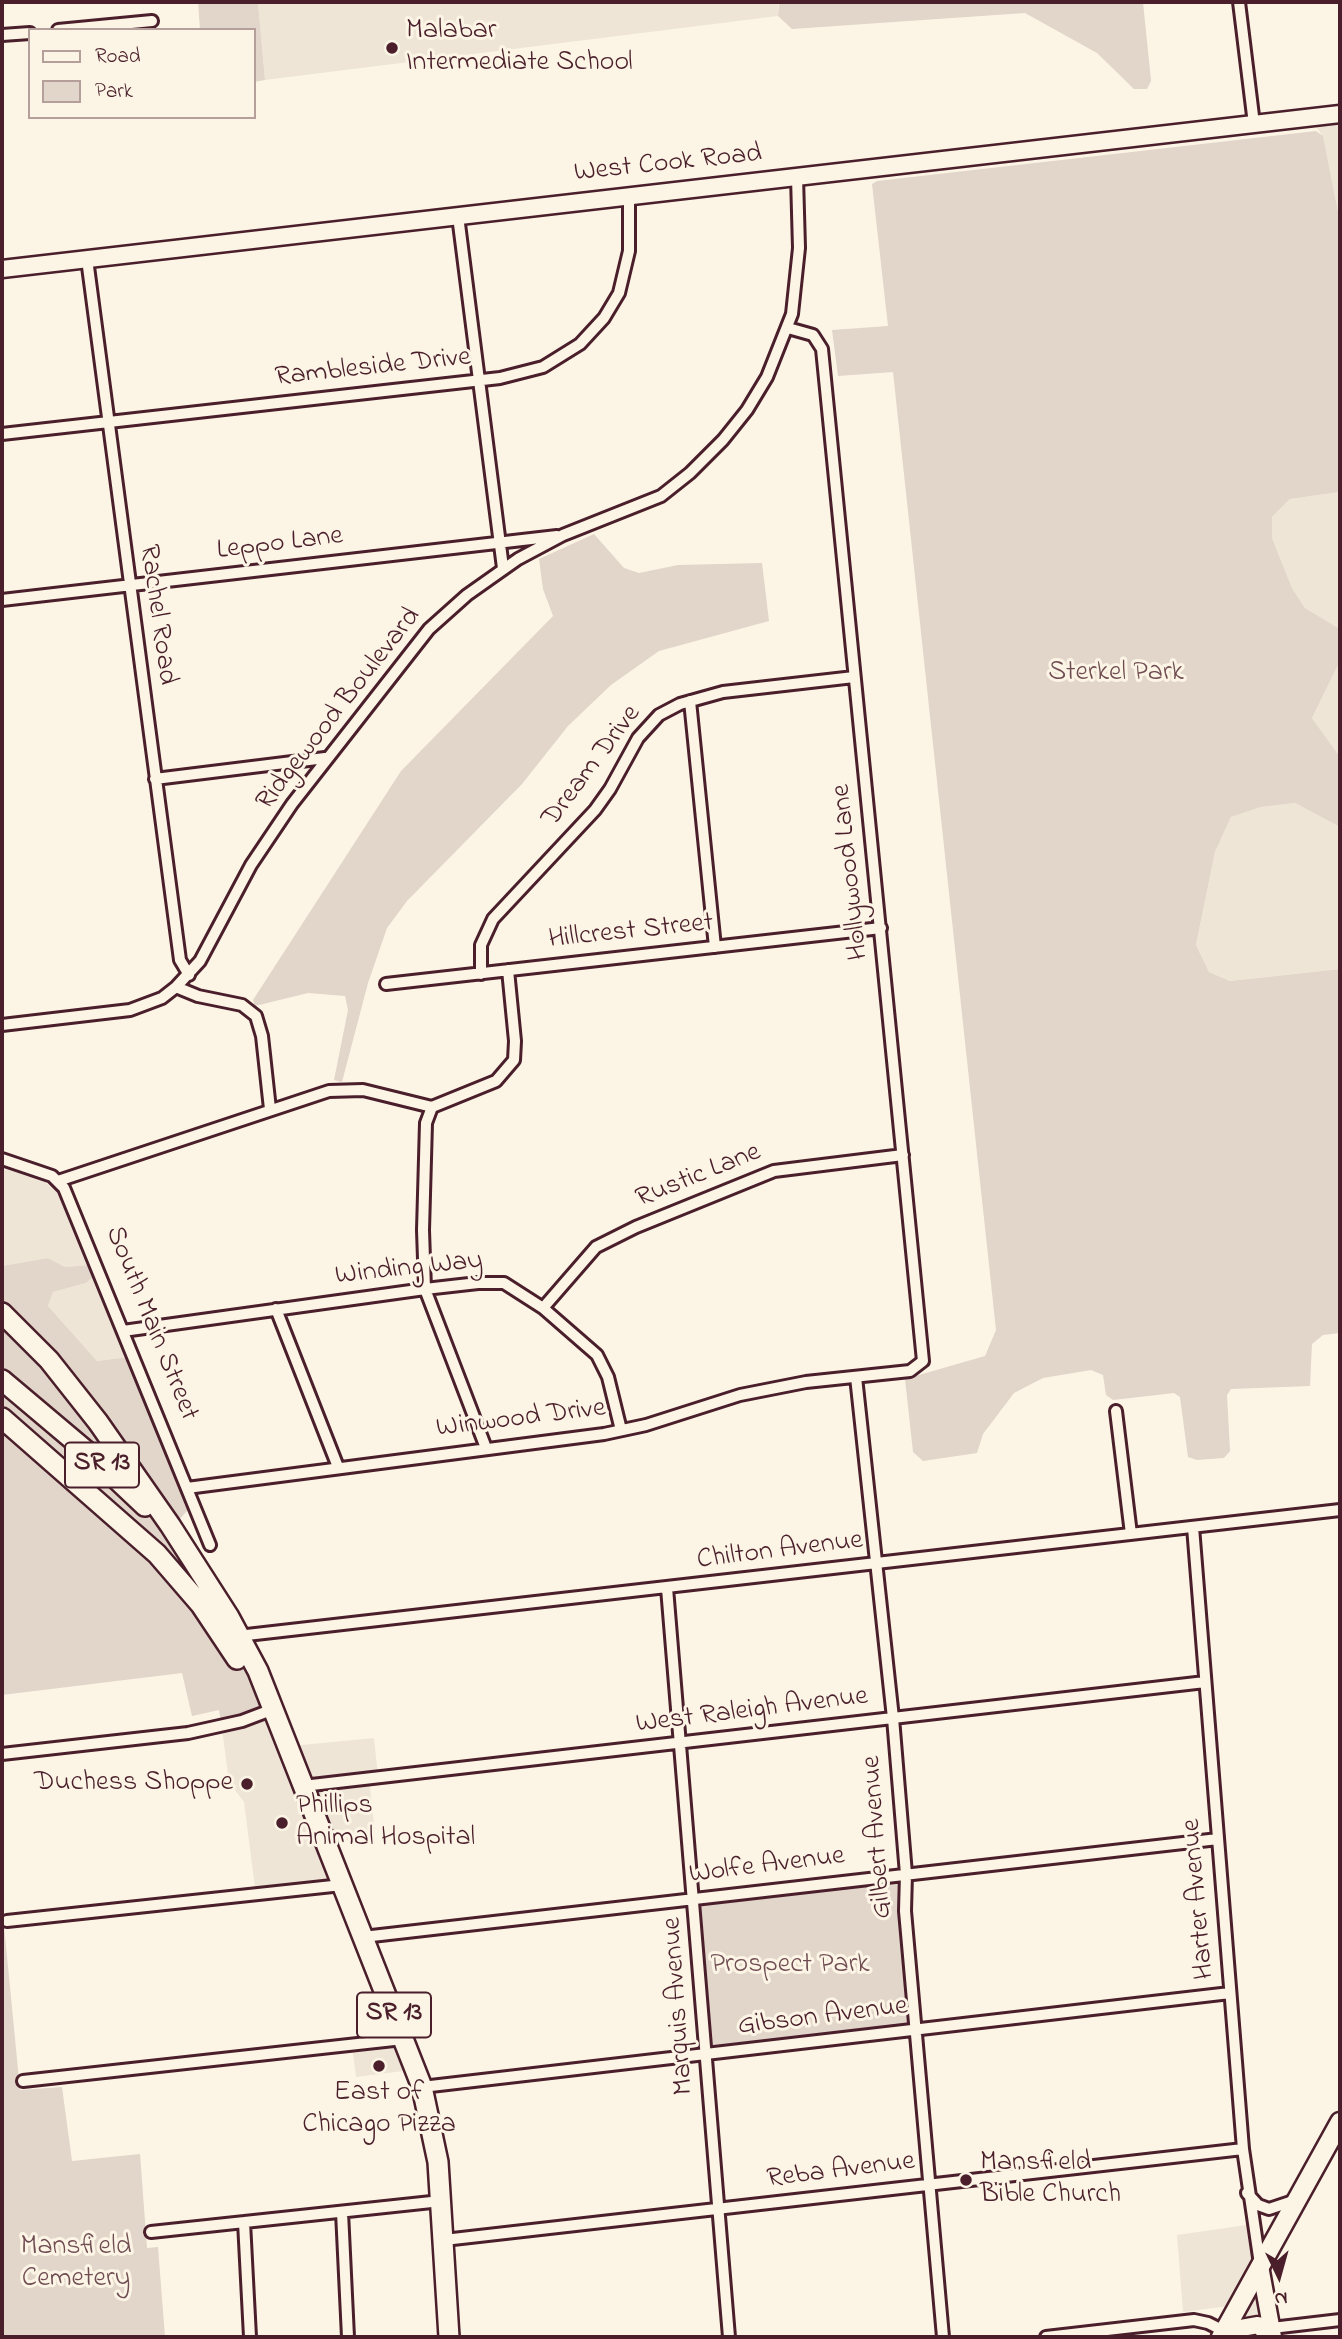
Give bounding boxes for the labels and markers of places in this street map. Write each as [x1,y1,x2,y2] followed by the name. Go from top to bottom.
[406,15,633,81] place label: Malabar Intermediate School
[384,40,400,56] marker: Malabar Intermediate School
[34,1767,233,1801] place label: Duchess Shoppe
[239,1776,255,1792] marker: Duchess Shoppe
[296,1790,475,1856] place label: Phillips Animal Hospital
[274,1815,290,1831] marker: Phillips Animal Hospital
[371,2058,387,2074] marker: East of Chicago Pizza
[302,2077,456,2143] place label: East of Chicago Pizza
[980,2147,1121,2213] place label: Mansfield Bible Church
[958,2172,974,2188] marker: Mansfield Bible Church

